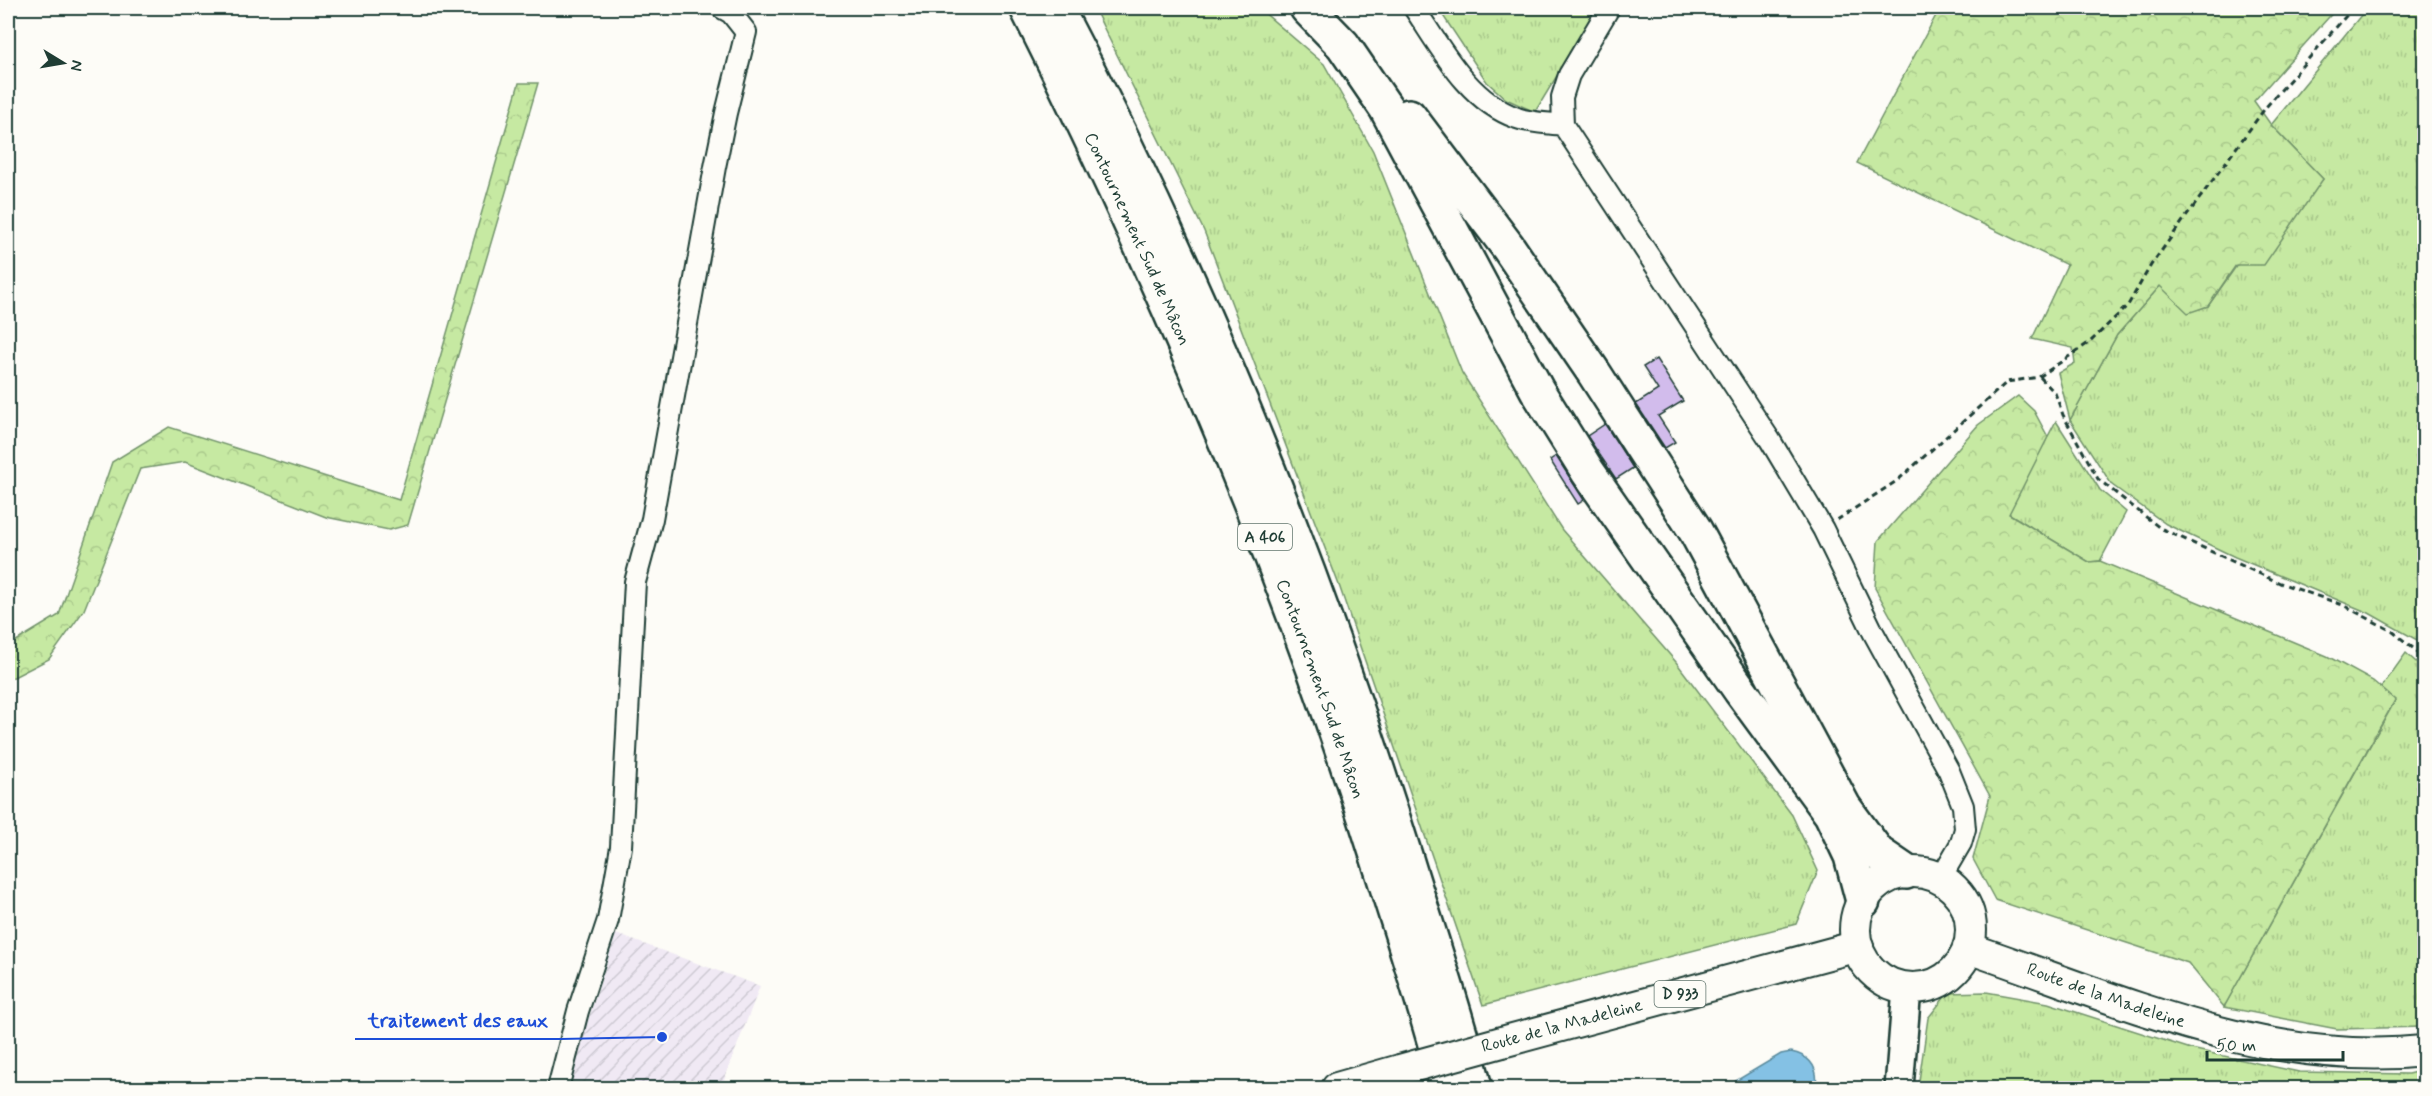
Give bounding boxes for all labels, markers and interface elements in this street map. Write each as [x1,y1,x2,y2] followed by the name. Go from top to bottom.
[33,33,93,93] north arrow
[65,58,88,73] text: N
[1078,129,1196,349] street label: Contournement Sud de Mâcon
[1238,524,1292,550] road number: A 406
[1270,576,1370,802] street label: Contournement Sud de Mâcon
[2023,958,2188,1034] street label: Route de la Madeleine
[1654,981,1706,1007] road number: D 933
[1479,993,1645,1059] street label: Route de la Madeleine
[355,1001,560,1039] callout: traitement des eaux
[367,1008,549,1035] text: traitement des eaux
[2207,1024,2344,1062] scale bar
[2216,1034,2256,1058] text: 50 m

